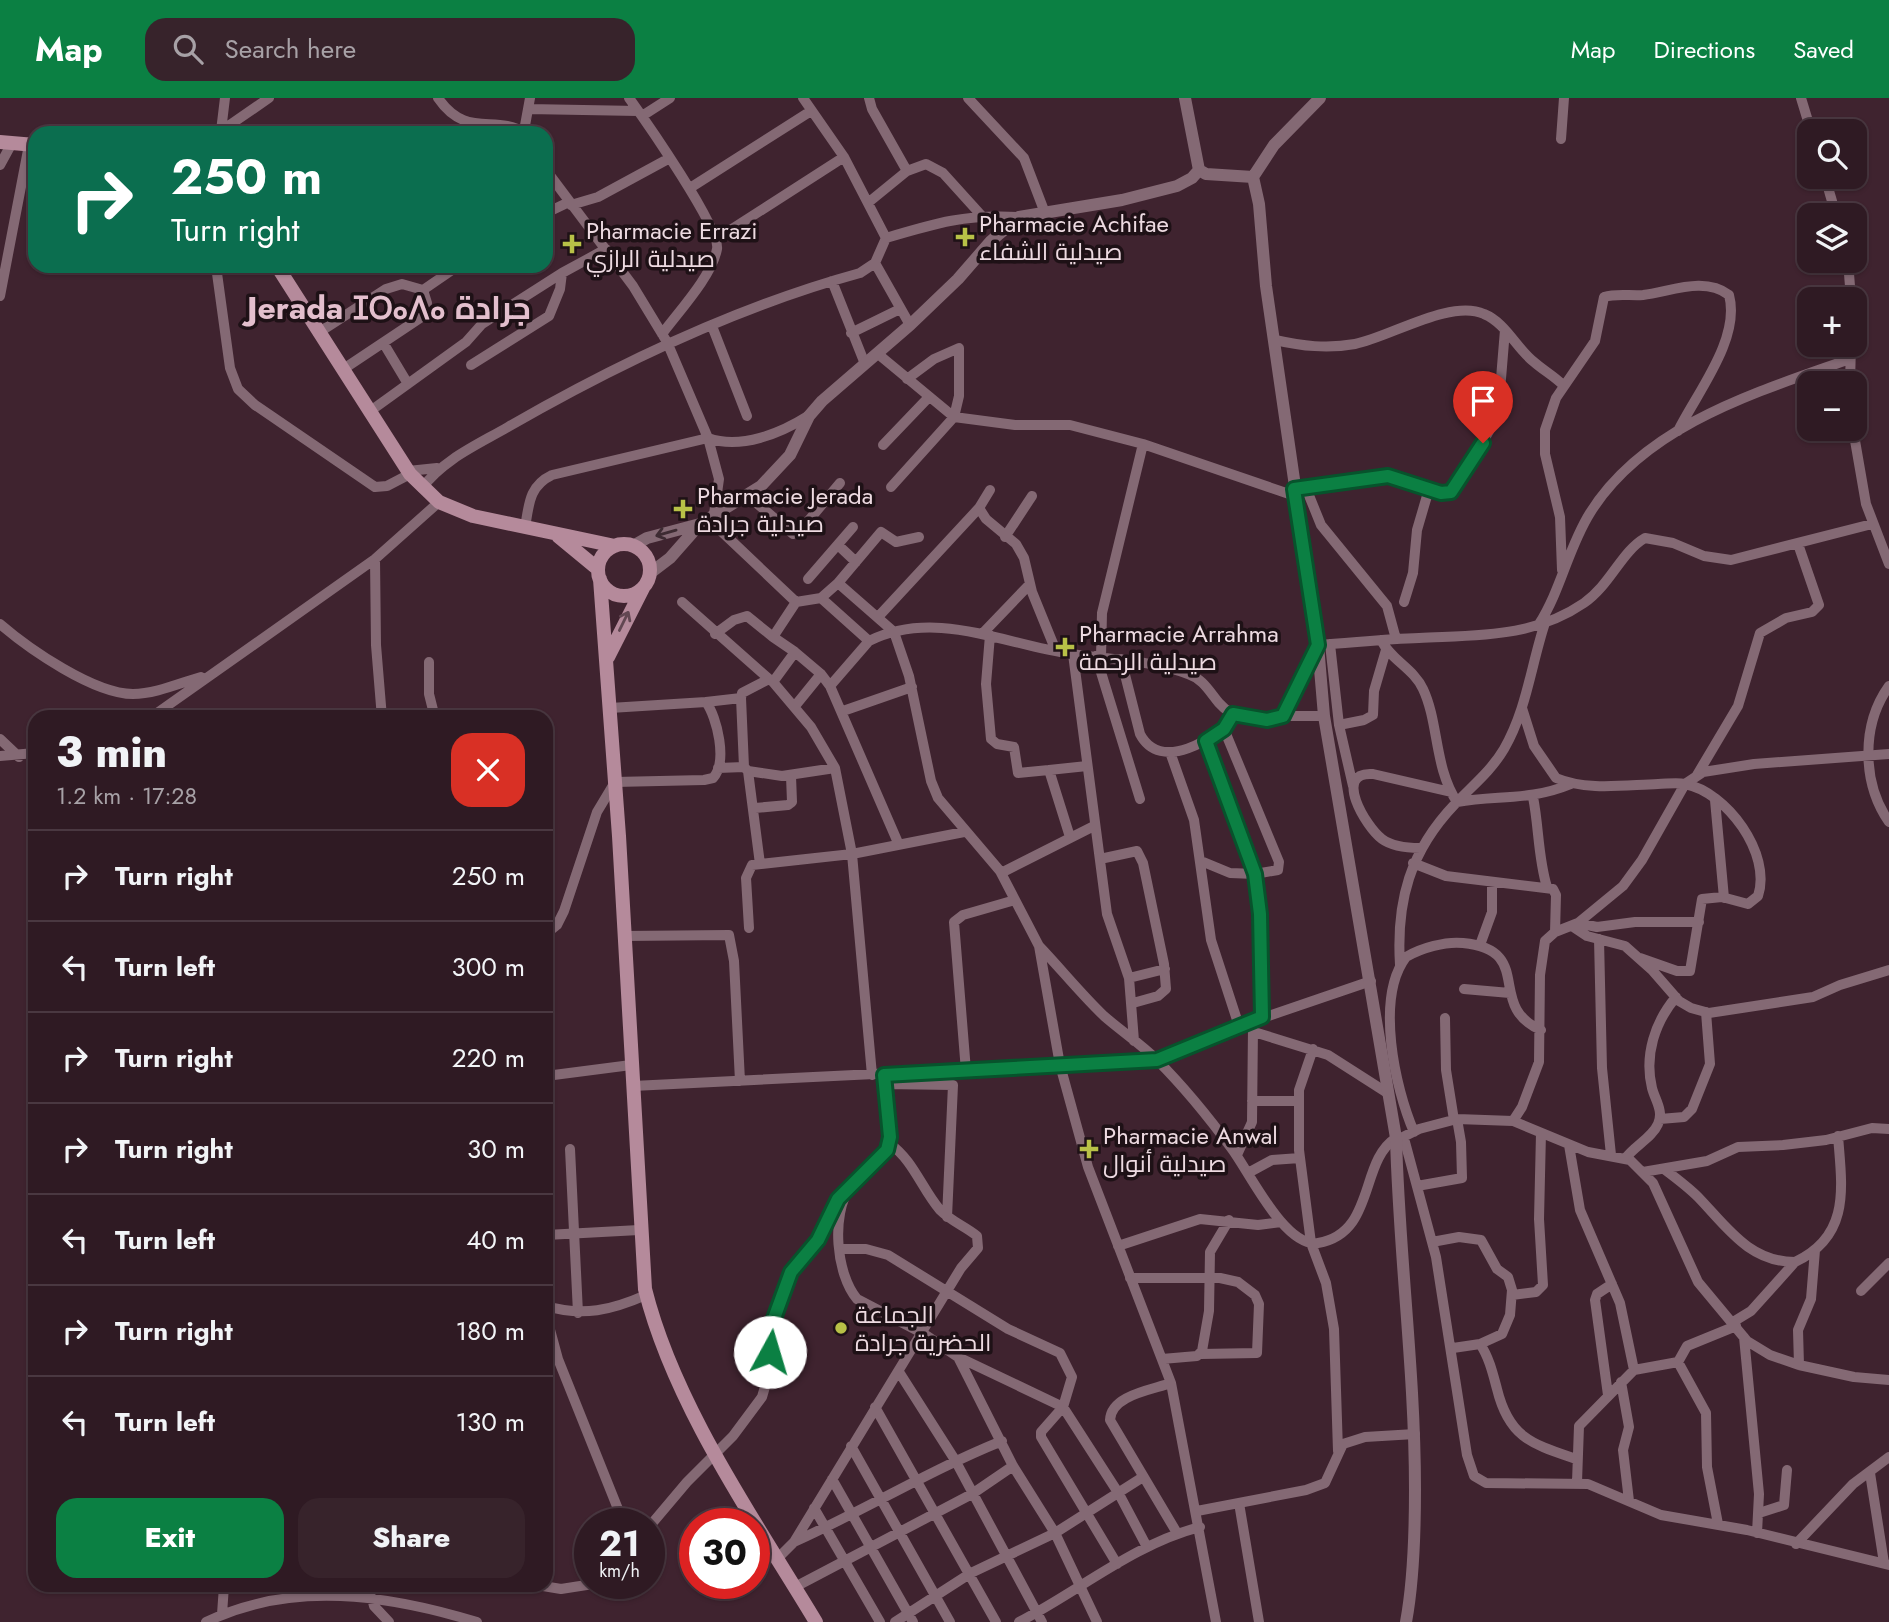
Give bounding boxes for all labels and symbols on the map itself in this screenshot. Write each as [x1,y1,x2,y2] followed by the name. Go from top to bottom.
[979,206,1169,269] place label: Pharmacie Achifae صيدلية الشفاء
[586,213,758,277] place label: Pharmacie Errazi صيدلية الرازي
[957,229,973,245] marker: Pharmacie Achifae صيدلية الشفاء
[564,236,580,252] marker: Pharmacie Errazi صيدلية الرازي
[241,285,531,331] district label: Jerada ⵊⵔⴰⴷⴰ جرادة
[1453,371,1513,443] pin
[697,478,873,541] place label: Pharmacie Jerada صيدلية جرادة
[675,501,691,517] marker: Pharmacie Jerada صيدلية جرادة
[655,527,677,540] one-way arrow
[618,611,632,632] one-way arrow
[1079,616,1279,679] place label: Pharmacie Arrahma صيدلية الرحمة
[1057,639,1073,655] marker: Pharmacie Arrahma صيدلية الرحمة
[1103,1118,1278,1181] place label: Pharmacie Anwal صيدلية أنوال
[1081,1141,1097,1157] marker: Pharmacie Anwal صيدلية أنوال
[855,1297,991,1360] place label: الجماعة الحضرية جرادة
[733,1315,807,1389] position arrow
[833,1320,849,1336] marker: الجماعة الحضرية جرادة
[679,1508,770,1599] speed limit sign: 30

